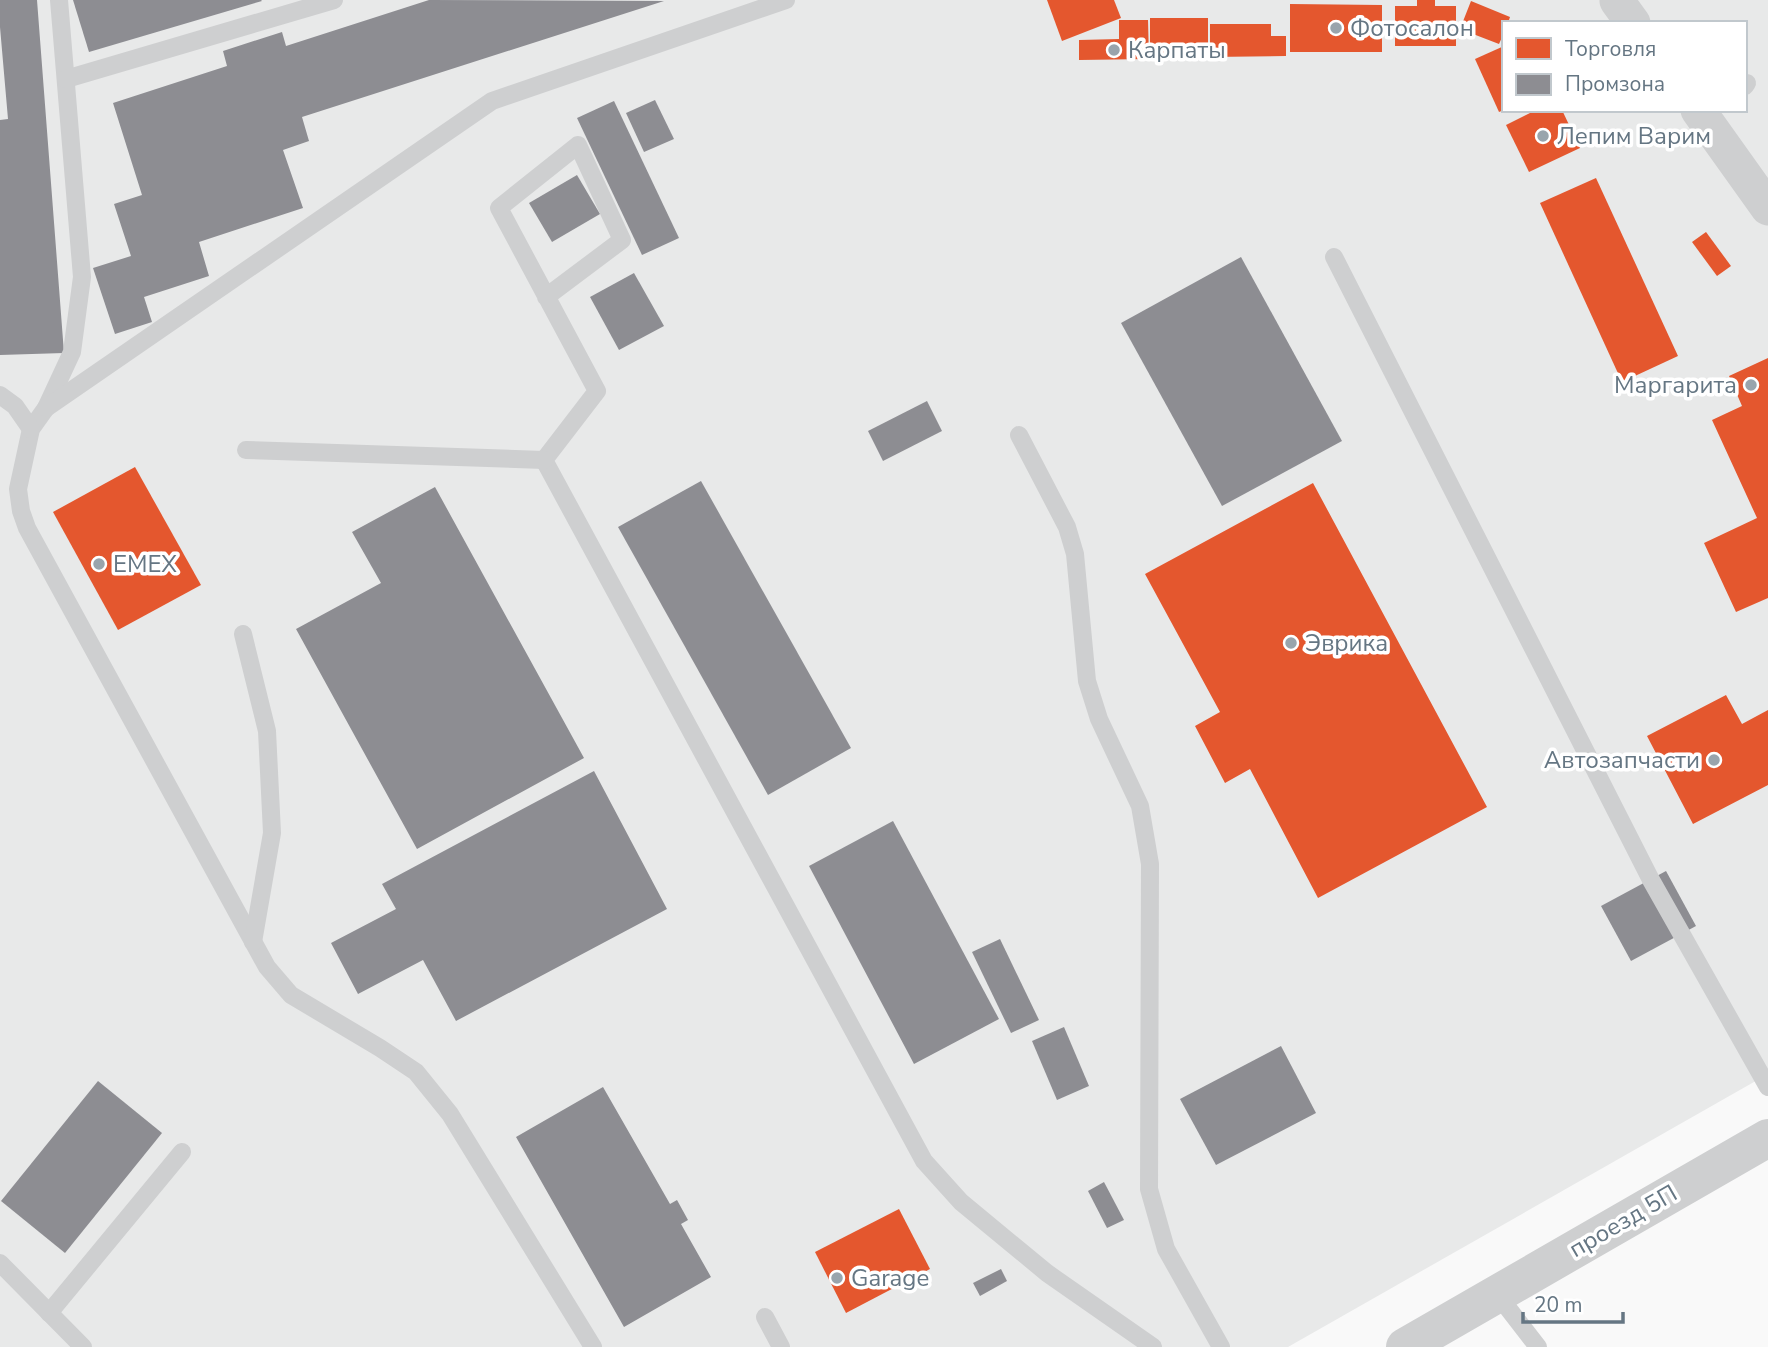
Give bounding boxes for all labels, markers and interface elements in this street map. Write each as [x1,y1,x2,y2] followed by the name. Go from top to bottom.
[1350,12,1474,44] place label: Фотосалон
[1328,20,1344,36] marker: Фотосалон
[1502,21,1747,112] legend
[1128,34,1226,66] place label: Карпаты
[1565,35,1656,63] text: Торговля
[1106,42,1122,58] marker: Карпаты
[1565,70,1665,98] text: Промзона
[1557,120,1711,152] place label: Лепим Варим
[1535,128,1551,144] marker: Лепим Варим
[1614,369,1737,401] place label: Маргарита
[1743,377,1759,393] marker: Маргарита
[113,548,177,580] place label: EMEX
[91,556,107,572] marker: EMEX
[1305,627,1388,659] place label: Эврика
[1283,635,1299,651] marker: Эврика
[1544,744,1700,776] place label: Автозапчасти
[1706,752,1722,768] marker: Автозапчасти
[1563,1177,1683,1265] street label: проезд 5П
[851,1262,929,1294] place label: Garage
[829,1270,845,1286] marker: Garage
[1523,1280,1623,1324] scale bar
[1534,1291,1583,1319] text: 20 m

